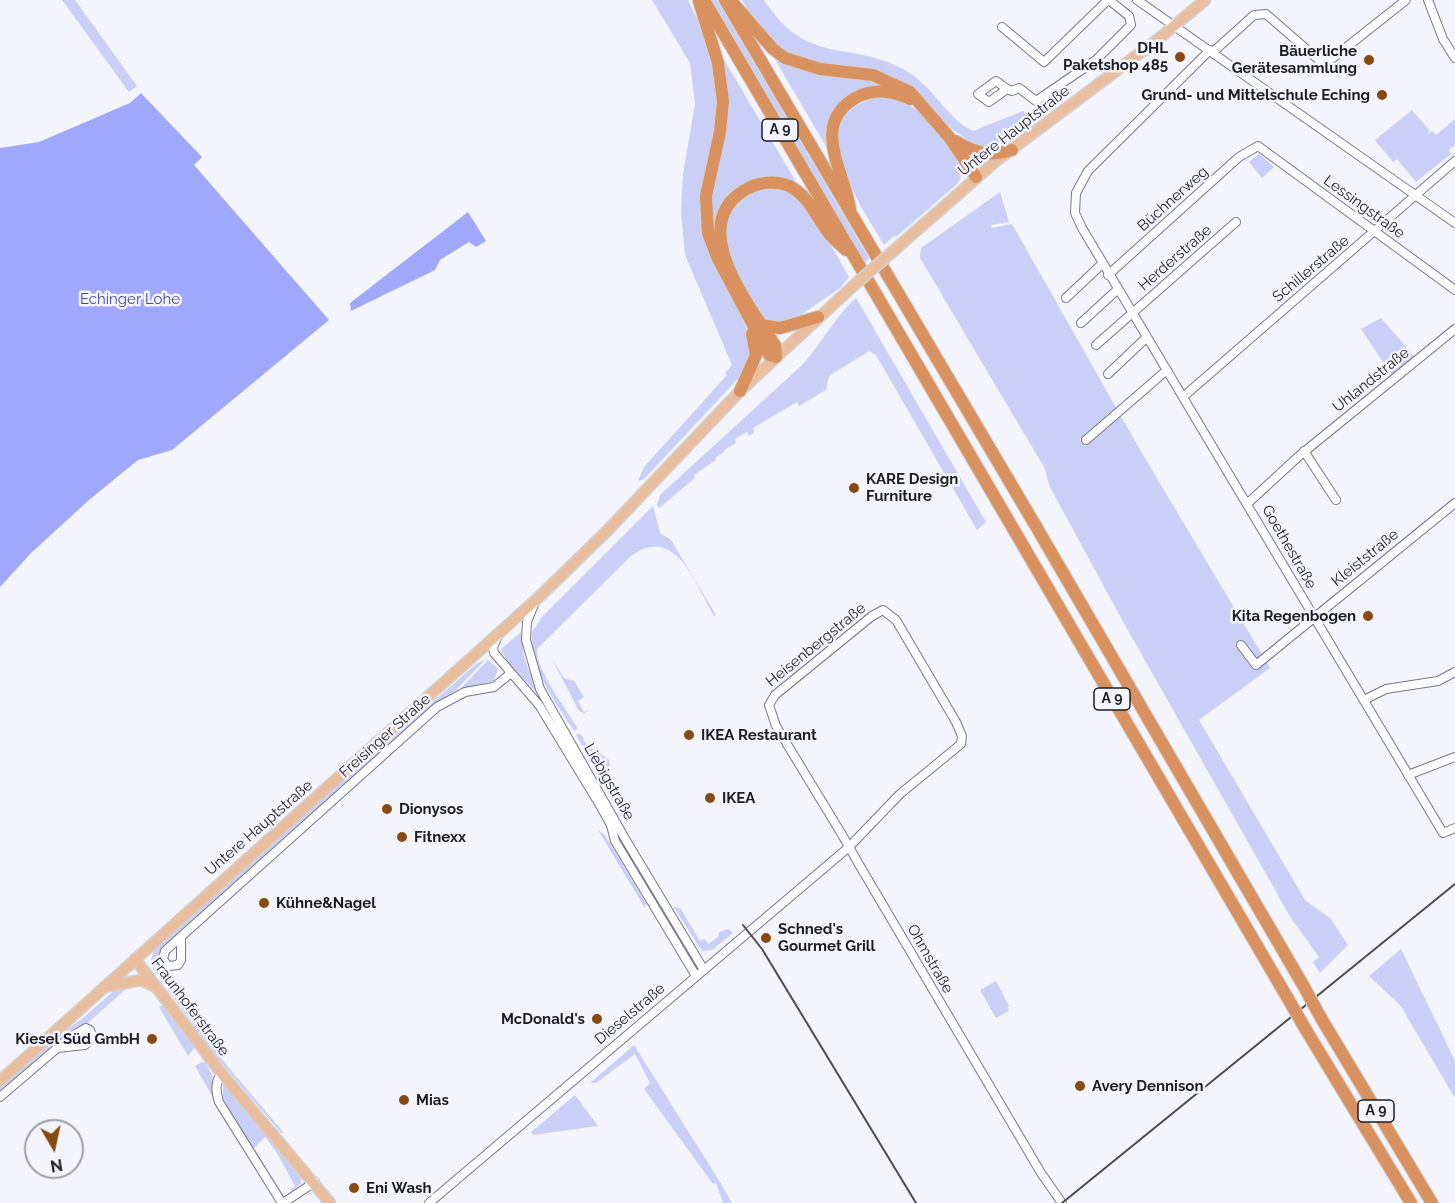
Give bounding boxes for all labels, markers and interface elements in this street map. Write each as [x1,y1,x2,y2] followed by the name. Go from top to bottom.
[1063,39,1168,74] place label: DHL Paketshop 485
[1232,42,1357,77] place label: Bäuerliche Gerätesammlung
[1173,50,1187,64] marker: DHL Paketshop 485
[1362,53,1376,67] marker: Bäuerliche Gerätesammlung
[955,82,1073,180] street label: Untere Hauptstraße
[1142,86,1370,104] place label: Grund- und Mittelschule Eching
[1375,88,1389,102] marker: Grund- und Mittelschule Eching
[762,119,798,141] road number: A 9
[1134,163,1212,235] street label: Büchnerweg
[1320,172,1408,242] street label: Lessingstraße
[1135,221,1215,295] street label: Herderstraße
[1269,232,1353,306] street label: Schillerstraße
[80,290,180,308] park label: Echinger Lohe
[1329,344,1413,416] street label: Uhlandstraße
[866,470,958,505] place label: KARE Design Furniture
[847,481,861,495] marker: KARE Design Furniture
[1258,502,1320,592] street label: Goethestraße
[1328,526,1402,590] street label: Kleiststraße
[763,599,869,691] street label: Heisenbergstraße
[1232,607,1356,625] place label: Kita Regenbogen
[1361,609,1375,623] marker: Kita Regenbogen
[1094,688,1130,710] road number: A 9
[336,690,434,782] street label: Freisinger Straße
[701,726,817,744] place label: IKEA Restaurant
[682,728,696,742] marker: IKEA Restaurant
[580,741,638,823] street label: Liebigstraße
[202,777,316,879] street label: Untere Hauptstraße
[722,789,755,807] place label: IKEA
[703,791,717,805] marker: IKEA
[399,800,464,818] place label: Dionysos
[380,802,394,816] marker: Dionysos
[414,828,466,846] place label: Fitnexx
[395,830,409,844] marker: Fitnexx
[276,894,376,912] place label: Kühne&Nagel
[257,896,271,910] marker: Kühne&Nagel
[778,920,875,955] place label: Schned's Gourmet Grill
[903,921,957,997] street label: Ohmstraße
[759,931,773,945] marker: Schned's Gourmet Grill
[147,954,233,1060] street label: Fraunhoferstraße
[591,980,669,1048] street label: Dieselstraße
[501,1010,585,1028] place label: McDonald's
[590,1012,604,1026] marker: McDonald's
[15,1030,140,1048] place label: Kiesel Süd GmbH
[145,1032,159,1046] marker: Kiesel Süd GmbH
[1092,1077,1203,1095] place label: Avery Dennison
[1073,1079,1087,1093] marker: Avery Dennison
[416,1091,449,1109] place label: Mias
[397,1093,411,1107] marker: Mias
[1358,1100,1394,1122] road number: A 9
[24,1119,84,1179] north arrow
[49,1155,64,1176] text: N
[366,1179,431,1197] place label: Eni Wash
[347,1181,361,1195] marker: Eni Wash

